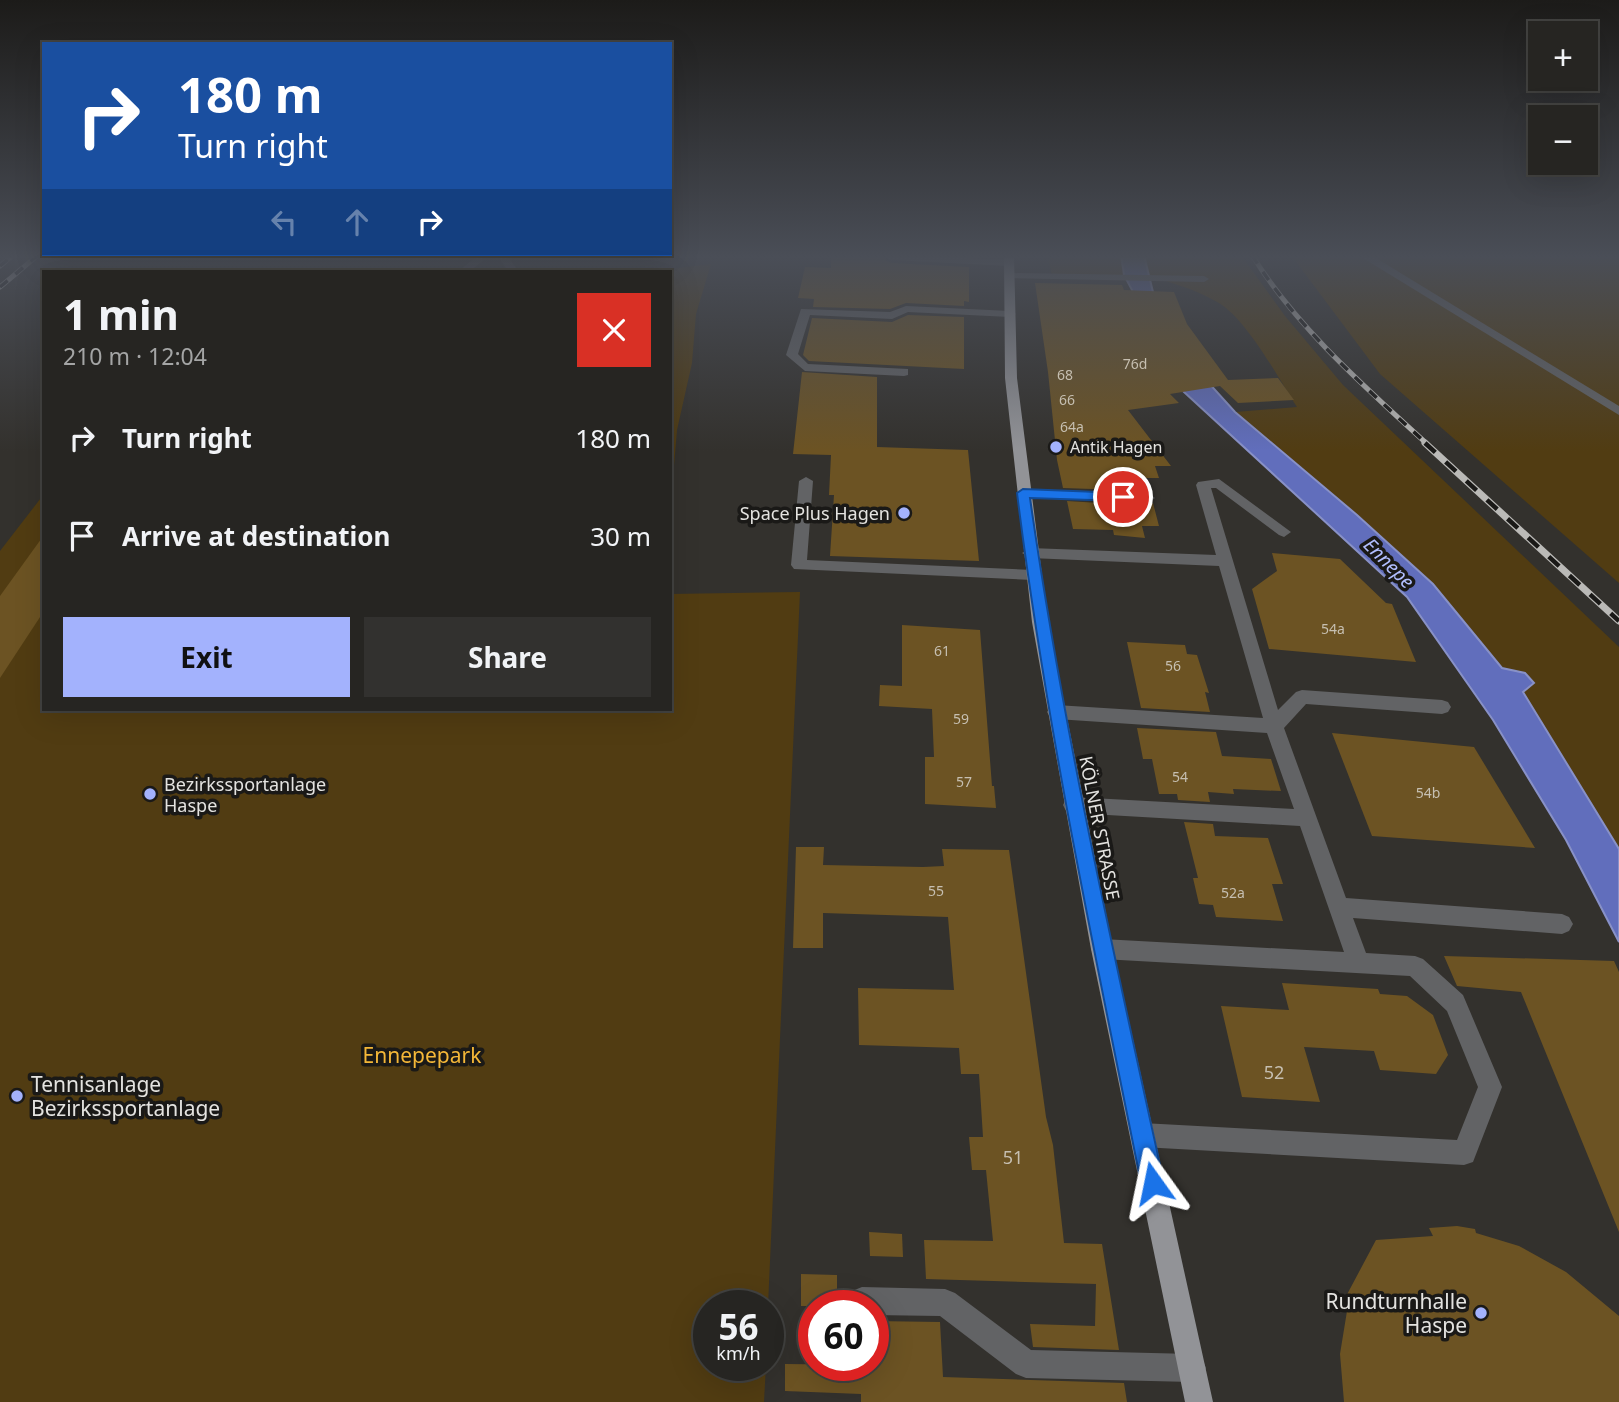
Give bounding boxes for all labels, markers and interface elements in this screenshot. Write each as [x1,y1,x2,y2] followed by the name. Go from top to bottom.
[1528,21,1598,175] map controls
[1528,21,1598,91] button: +
[178,61,323,127] text: 180 m
[63,70,154,161] icon: right
[1528,105,1598,175] button: −
[178,124,328,167] text: Turn right
[265,203,303,241] icon: left
[338,203,376,241] icon: ahead
[411,203,449,241] icon: right
[63,285,179,342] text: 1 min
[577,293,651,367] button: close
[63,340,207,372] text: 210 m · 12:04
[1123,354,1147,373] house number: 76d
[1057,365,1073,384] house number: 68
[1059,390,1075,409] house number: 66
[1060,417,1084,436] house number: 64a
[63,419,101,457] icon: right
[122,420,252,456] text: Turn right
[575,420,651,456] text: 180 m
[1070,436,1162,458] place label: Antik Hagen
[1048,439,1064,455] marker: Antik Hagen
[1093,467,1153,527] pin
[1104,478,1142,516] icon: arrive
[740,501,890,525] place label: Space Plus Hagen
[896,505,912,521] marker: Space Plus Hagen
[63,517,101,555] icon: arrive
[122,518,391,554] text: Arrive at destination
[590,518,651,554] text: 30 m
[1358,532,1420,594] water label: Ennepe
[63,617,350,697] button: Exit
[364,617,651,697] button: Share
[1321,619,1345,638] house number: 54a
[934,641,950,660] house number: 61
[1165,656,1181,675] house number: 56
[953,709,969,728] house number: 59
[1074,754,1126,902] street label: KÖLNER STRASSE
[1172,767,1188,786] house number: 54
[164,772,326,817] place label: Bezirkssportanlage Haspe
[956,772,972,791] house number: 57
[1416,783,1440,802] house number: 54b
[142,786,158,802] marker: Bezirkssportanlage Haspe
[928,881,944,900] house number: 55
[1221,883,1245,902] house number: 52a
[363,1041,482,1069] park label: Ennepepark
[1264,1060,1284,1084] house number: 52
[31,1070,220,1122] place label: Tennisanlage Bezirkssportanlage
[9,1088,25,1104] marker: Tennisanlage Bezirkssportanlage
[1003,1145,1023,1169] house number: 51
[1116,1146,1190,1220] position arrow
[1325,1287,1467,1339] place label: Rundturnhalle Haspe
[798,1290,889,1381] speed limit sign: 60
[718,1303,759,1350] text: 56
[1473,1305,1489,1321] marker: Rundturnhalle Haspe
[716,1341,761,1365] text: km/h

